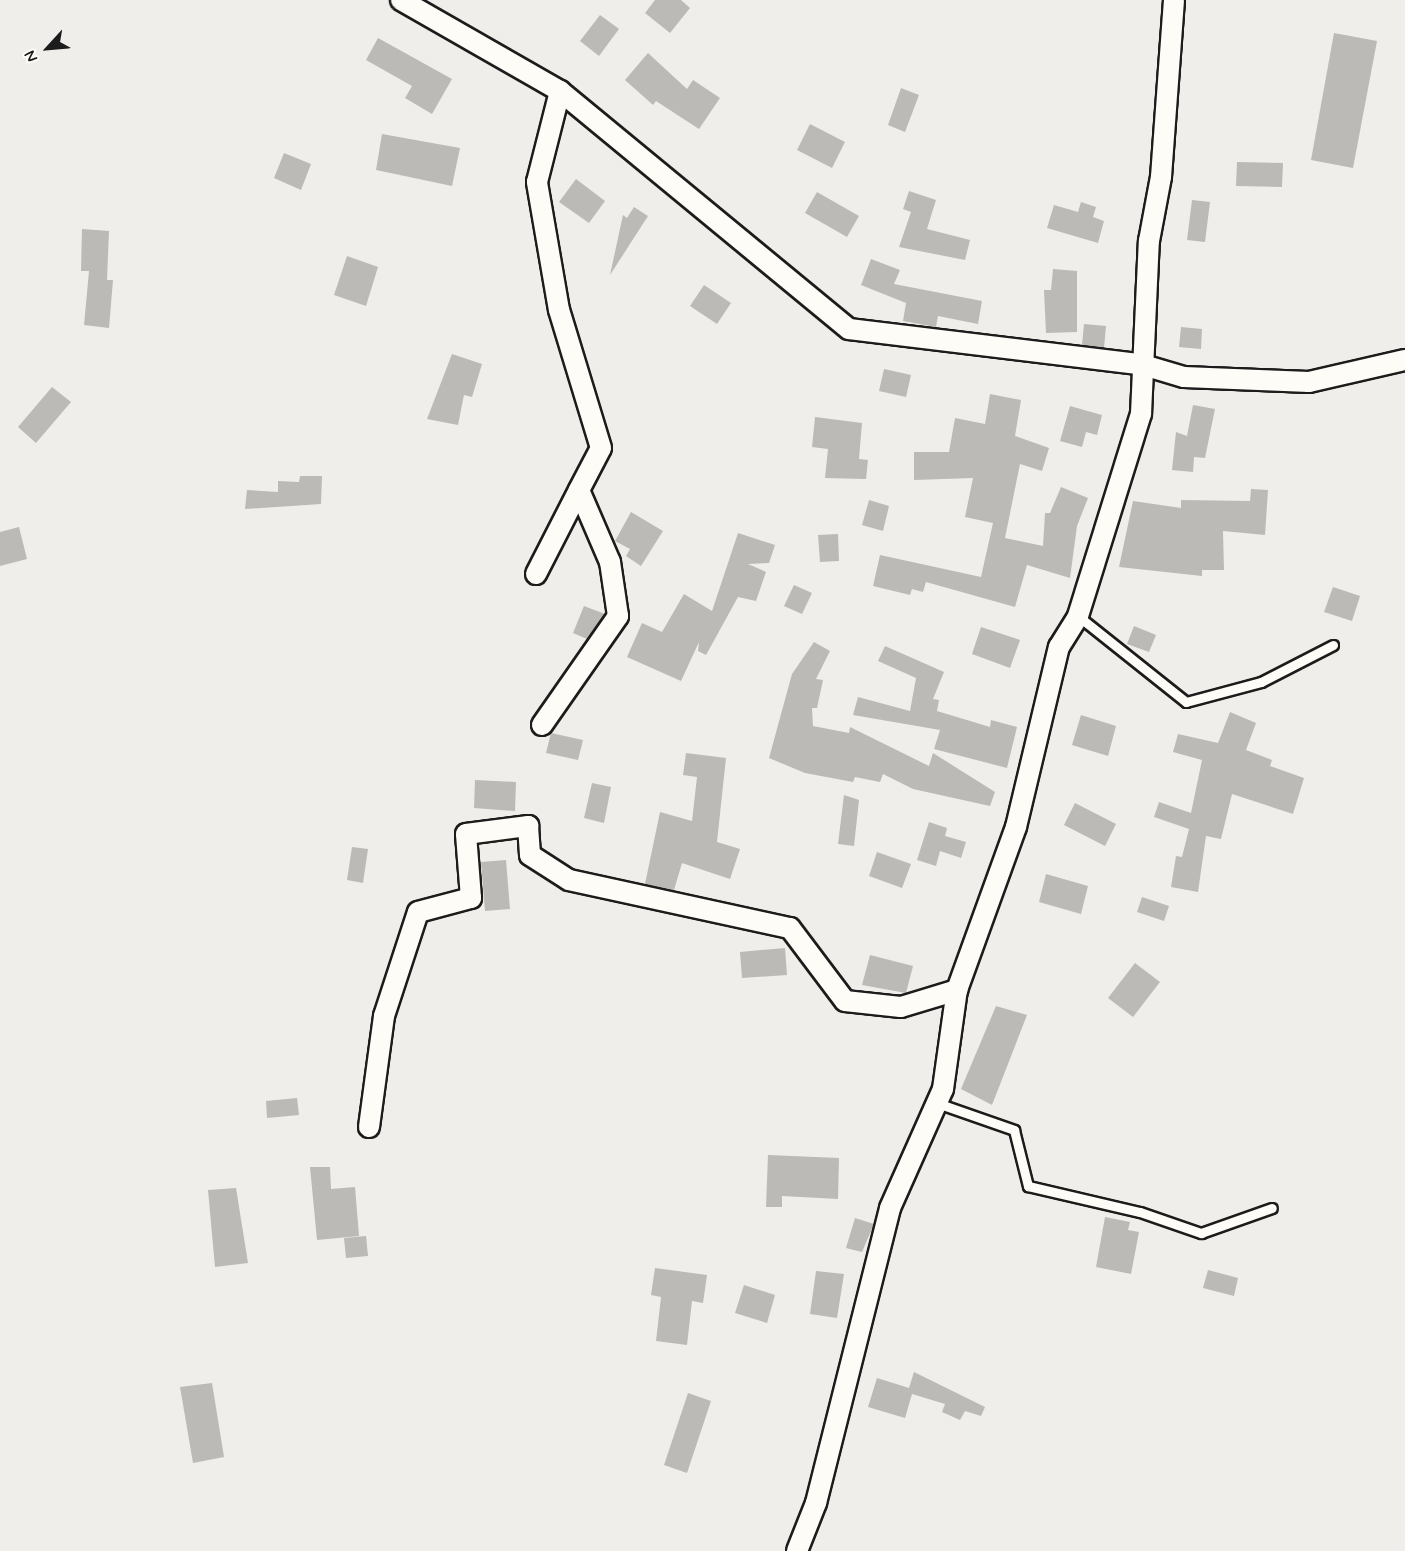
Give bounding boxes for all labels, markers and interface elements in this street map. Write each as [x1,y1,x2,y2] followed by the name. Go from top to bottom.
[18,18,78,78] north arrow
[20,47,43,66] text: N

